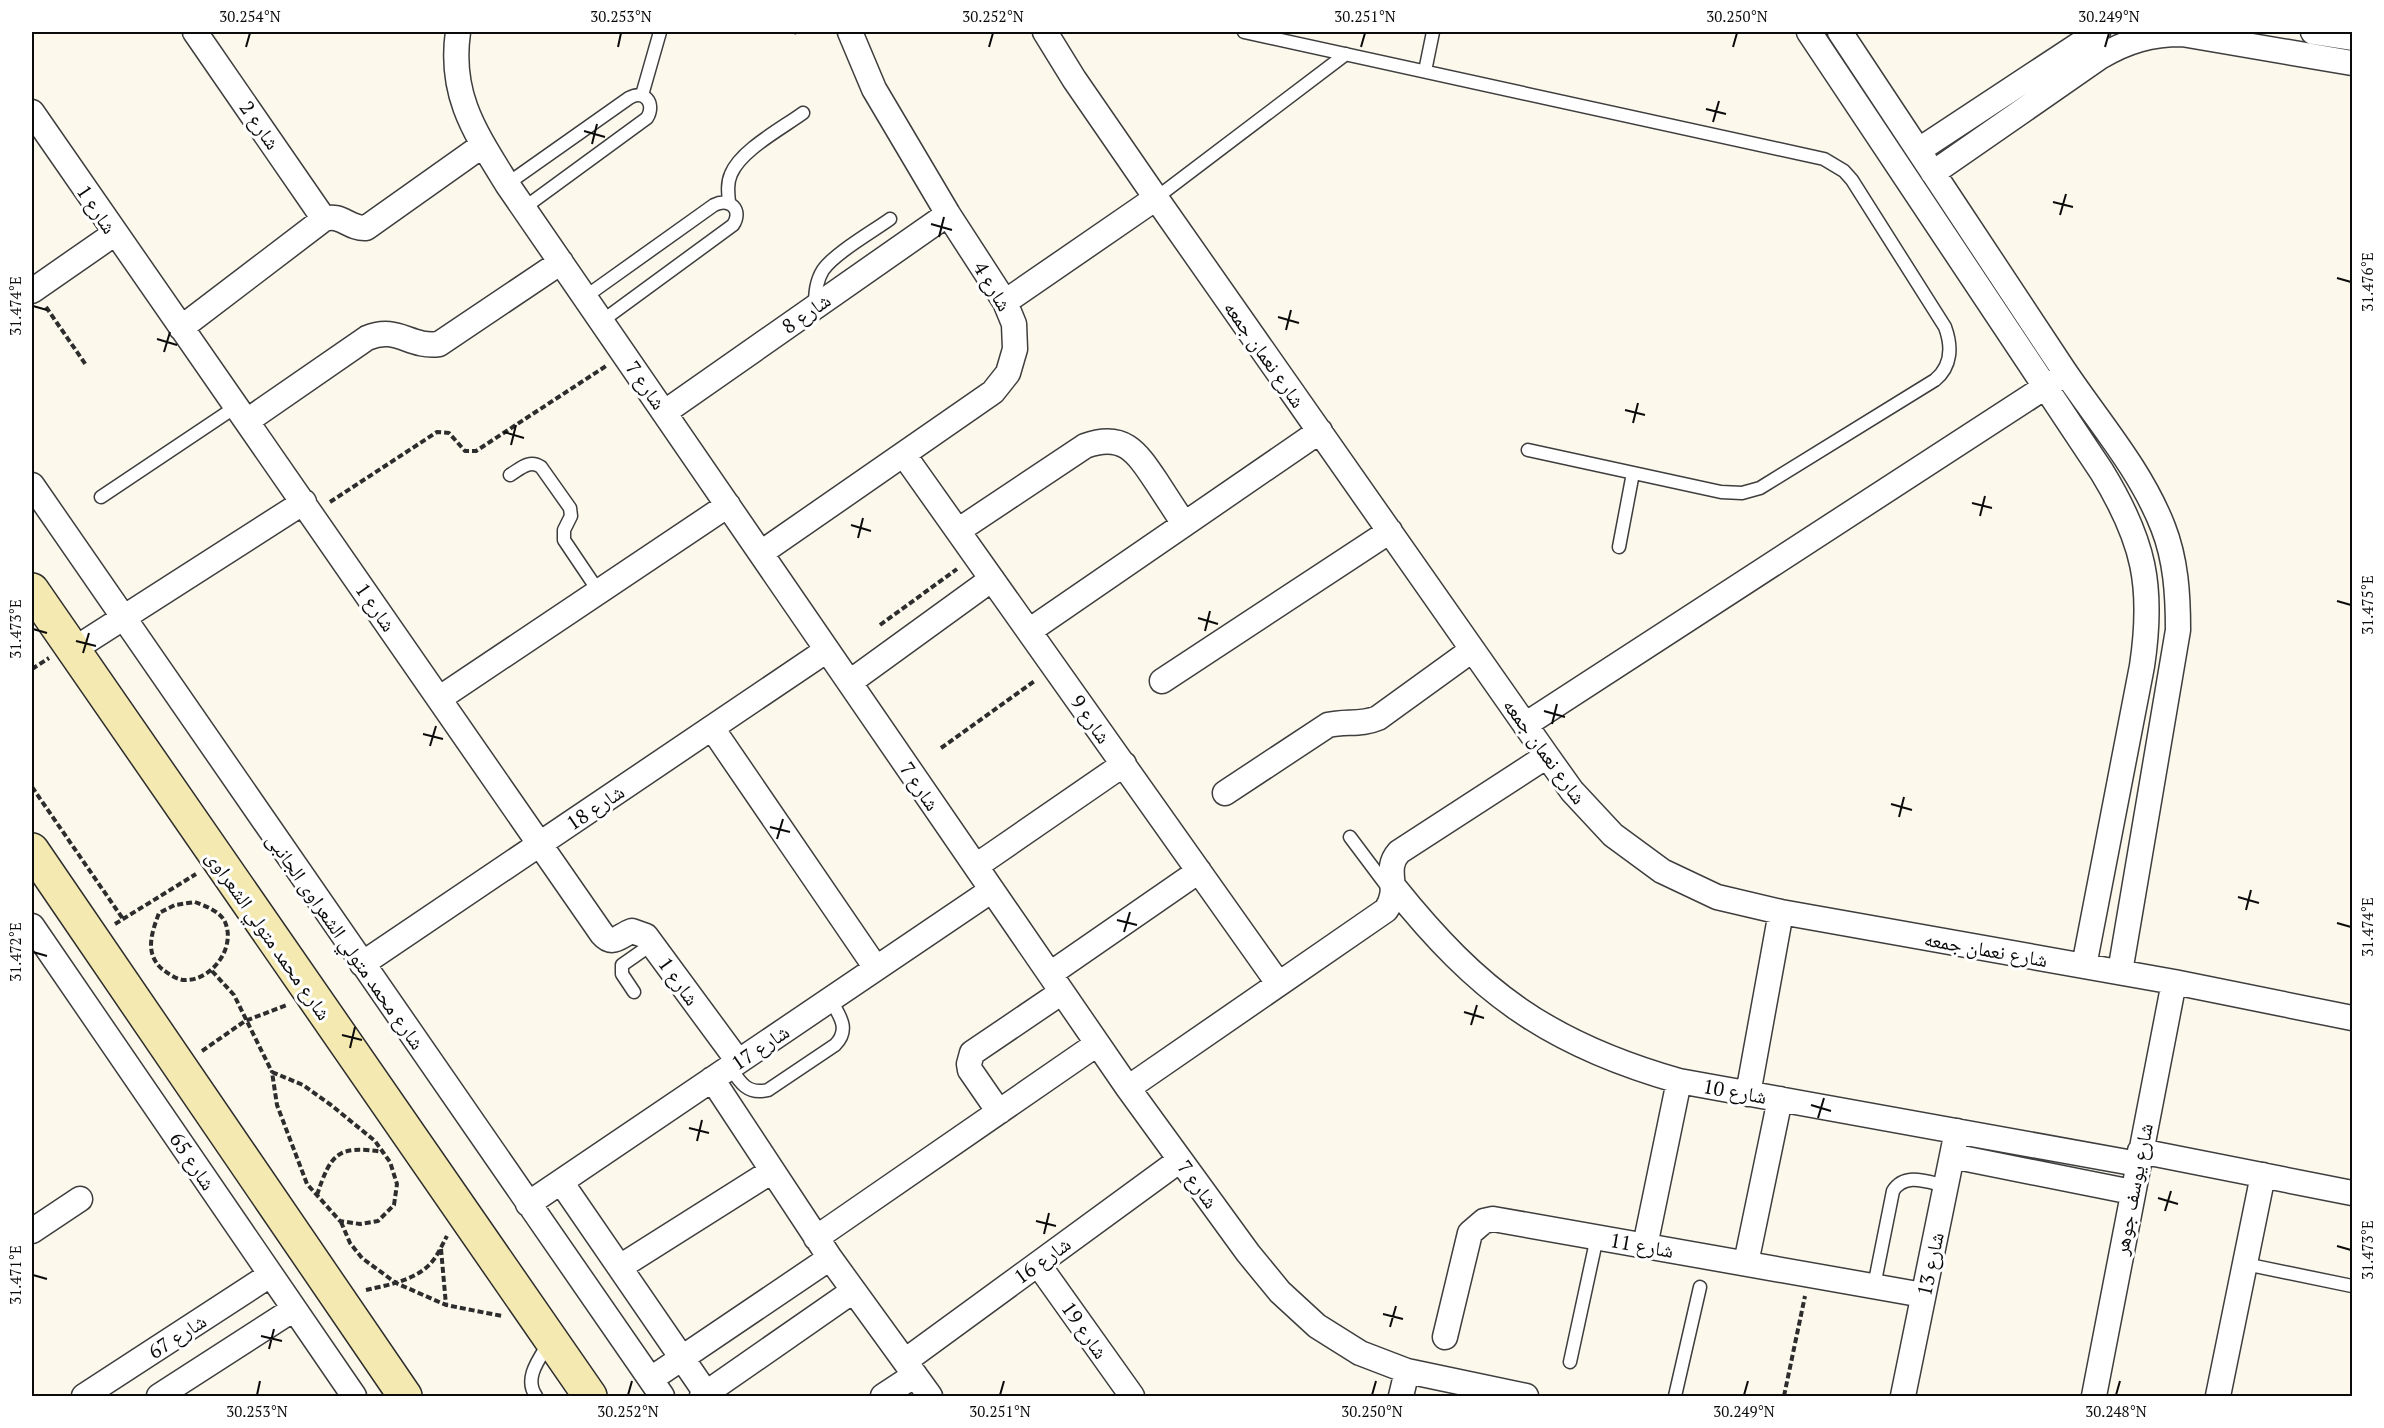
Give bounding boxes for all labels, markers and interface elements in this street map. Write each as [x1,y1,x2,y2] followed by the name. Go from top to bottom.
[219,6,281,26] text: 30.254°N
[590,6,652,26] text: 30.253°N
[962,6,1024,26] text: 30.252°N
[1334,6,1396,26] text: 30.251°N
[1706,6,1768,26] text: 30.250°N
[2078,6,2140,26] text: 30.249°N
[234,95,286,155] street label: شارع 2
[71,179,123,239] street label: شارع 1
[2357,252,2377,312] text: 31.476°E
[968,256,1018,316] street label: شارع 4
[5,276,25,336] text: 31.474°E
[776,287,836,339] street label: شارع 8
[1218,295,1312,413] street label: شارع نعمان جمعه
[620,355,672,415] street label: شارع 7
[2357,575,2377,635] text: 31.475°E
[350,577,402,637] street label: شارع 1
[5,599,25,659] text: 31.473°E
[1065,689,1117,749] street label: شارع 9
[1497,693,1593,809] street label: شارع نعمان جمعه
[894,756,946,816] street label: شارع 7
[561,778,629,836] street label: شارع 18
[258,827,431,1057] street label: شارع محمد متولي الشعراوى الجانبى
[198,845,338,1027] street label: شارع محمد متولي الشعراوى
[2357,897,2377,957] text: 31.474°E
[5,922,25,982] text: 31.472°E
[1922,925,2050,973] street label: شارع نعمان جمعه
[652,951,706,1011] street label: شارع 1
[726,1018,794,1076] street label: شارع 17
[1701,1072,1769,1110] street label: شارع 10
[2107,1121,2159,1258] street label: شارع يوسف جوهر
[164,1127,222,1195] street label: شارع 65
[1171,1154,1225,1214] street label: شارع 7
[2357,1220,2377,1280] text: 31.473°E
[1608,1226,1676,1264] street label: شارع 11
[1008,1230,1076,1290] street label: شارع 16
[1910,1230,1950,1298] street label: شارع 13
[5,1245,25,1305] text: 31.471°E
[1056,1296,1114,1364] street label: شارع 19
[143,1307,211,1365] street label: شارع 67
[226,1401,288,1421] text: 30.253°N
[597,1401,659,1421] text: 30.252°N
[969,1401,1031,1421] text: 30.251°N
[1341,1401,1403,1421] text: 30.250°N
[1713,1401,1775,1421] text: 30.249°N
[2085,1401,2147,1421] text: 30.248°N

